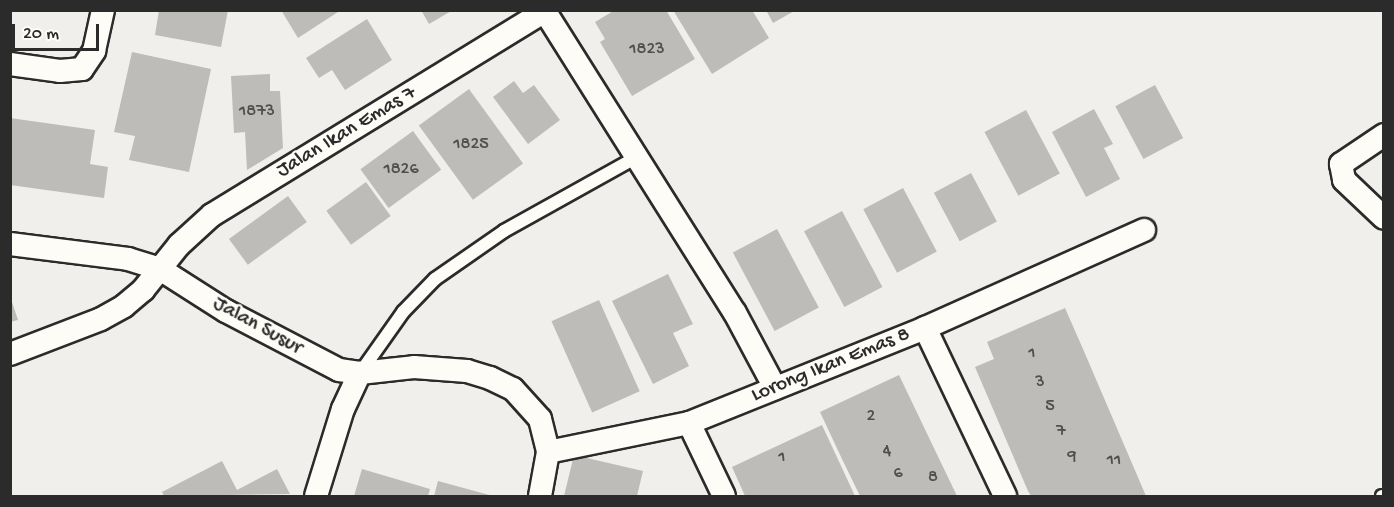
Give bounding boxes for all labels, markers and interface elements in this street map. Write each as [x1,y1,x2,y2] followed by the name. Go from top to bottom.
[15,12,102,50] scale bar
[23,24,59,45] text: 20 m
[629,39,665,61] house number: 1823
[273,81,421,185] street label: Jalan Ikan Emas 7
[239,101,275,123] house number: 1873
[453,134,489,156] house number: 1825
[383,159,419,181] house number: 1826
[208,292,306,362] street label: Jalan Susur
[748,323,914,409] street label: Lorong Ikan Emas 8
[1028,343,1036,365] house number: 1
[1035,372,1045,394] house number: 3
[1045,396,1055,418] house number: 5
[867,406,875,428] house number: 2
[1056,421,1066,443] house number: 7
[883,441,891,463] house number: 4
[1067,446,1077,468] house number: 9
[778,447,786,469] house number: 1
[1107,450,1121,472] house number: 11
[893,463,903,485] house number: 6
[928,467,938,489] house number: 8

